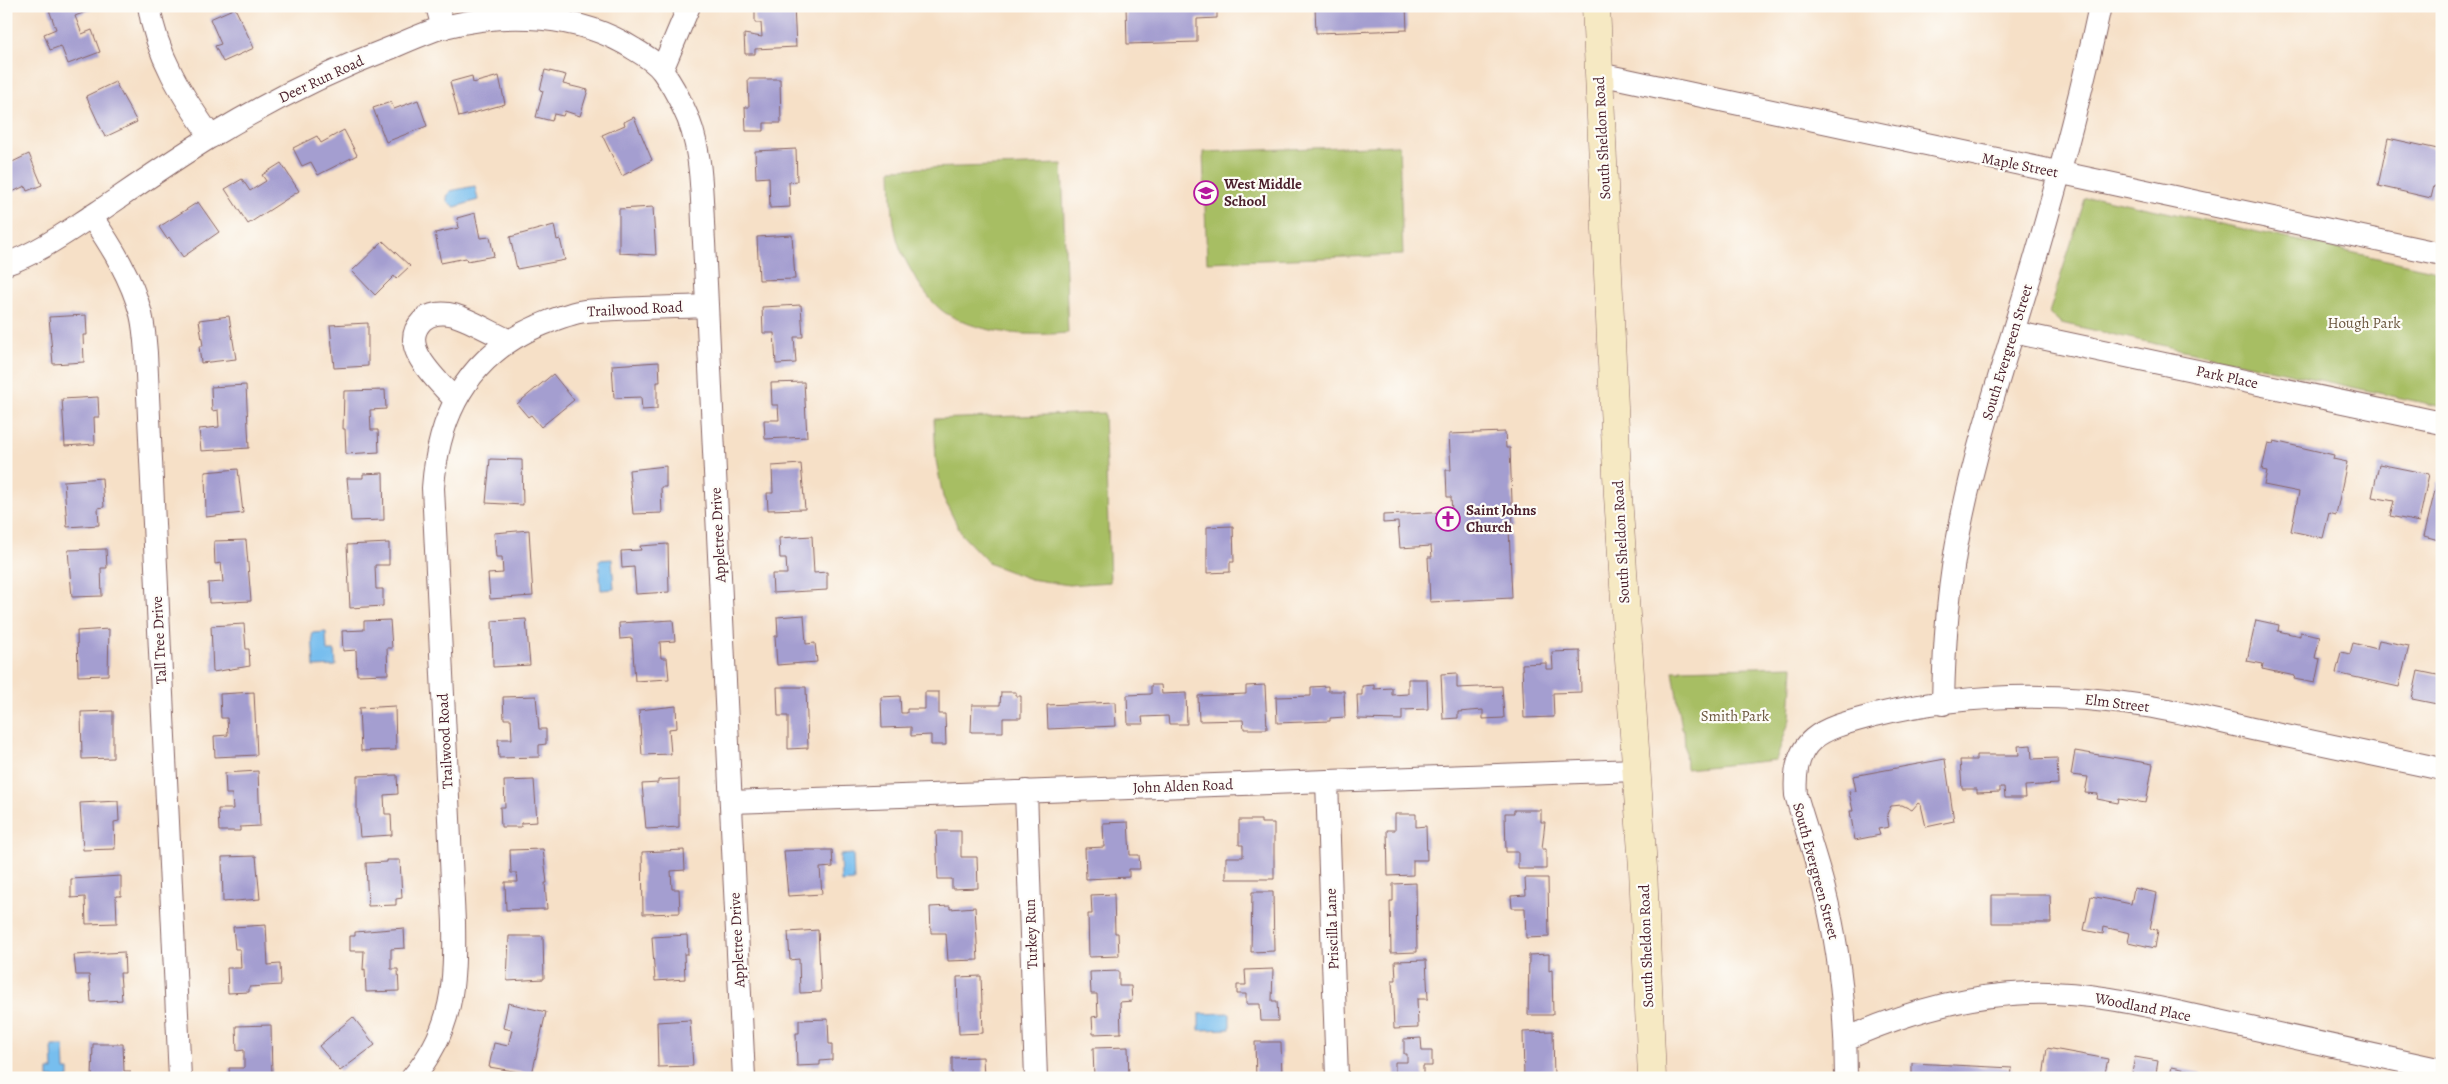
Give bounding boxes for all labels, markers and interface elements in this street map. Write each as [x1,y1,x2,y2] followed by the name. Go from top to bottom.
[275,50,368,107] street label: Deer Run Road
[1589,75,1615,200] street label: South Sheldon Road
[1980,148,2060,182] street label: Maple Street
[1223,174,1302,211] place label: West Middle School
[1193,180,1219,206] school or university icon: West Middle School
[1977,282,2037,422] street label: South Evergreen Street
[587,296,684,321] street label: Trailwood Road
[2327,313,2401,333] park label: Hough Park
[2194,361,2260,393] street label: Park Place
[1608,479,1634,604] street label: South Sheldon Road
[706,487,731,584] street label: Appletree Drive
[1466,500,1536,537] place label: Saint Johns Church
[1435,506,1461,532] church icon: Saint Johns Church
[147,595,171,685] street label: Tall Tree Drive
[2084,689,2150,717] street label: Elm Street
[432,692,457,789] street label: Trailwood Road
[1701,706,1770,726] park label: Smith Park
[1133,774,1234,798] street label: John Alden Road
[1788,800,1844,942] street label: South Evergreen Street
[1634,883,1658,1008] street label: South Sheldon Road
[1321,888,1343,970] street label: Priscilla Lane
[725,892,750,989] street label: Appletree Drive
[1020,899,1042,969] street label: Turkey Run
[2092,988,2193,1026] street label: Woodland Place

